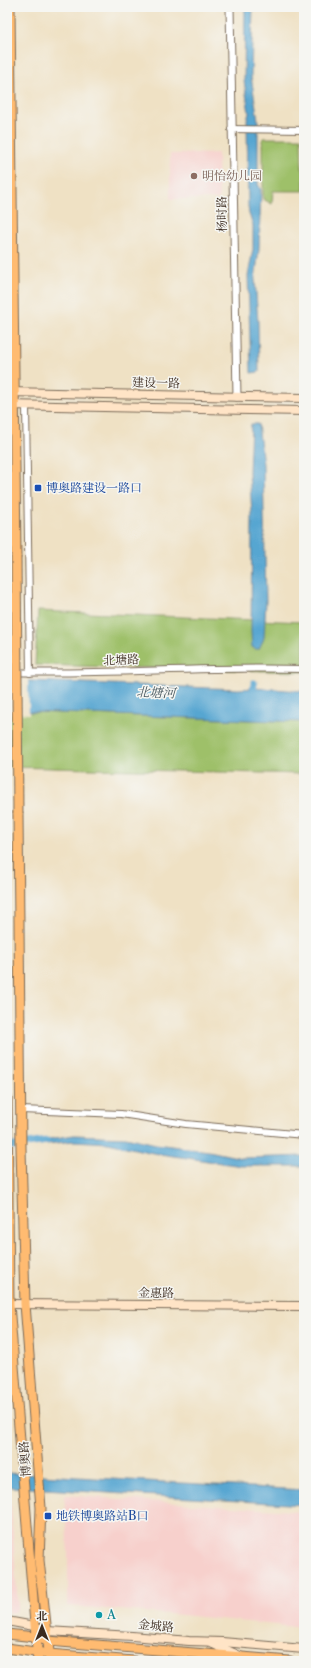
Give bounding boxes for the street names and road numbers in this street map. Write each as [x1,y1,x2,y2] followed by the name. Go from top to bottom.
[214,196,229,232] street label: 杨时路
[132,375,180,390] street label: 建设一路
[103,651,139,668] street label: 北塘路
[138,1285,174,1300] street label: 金惠路
[16,1441,33,1478] street label: 博奥路
[137,1616,175,1635] street label: 金城路

